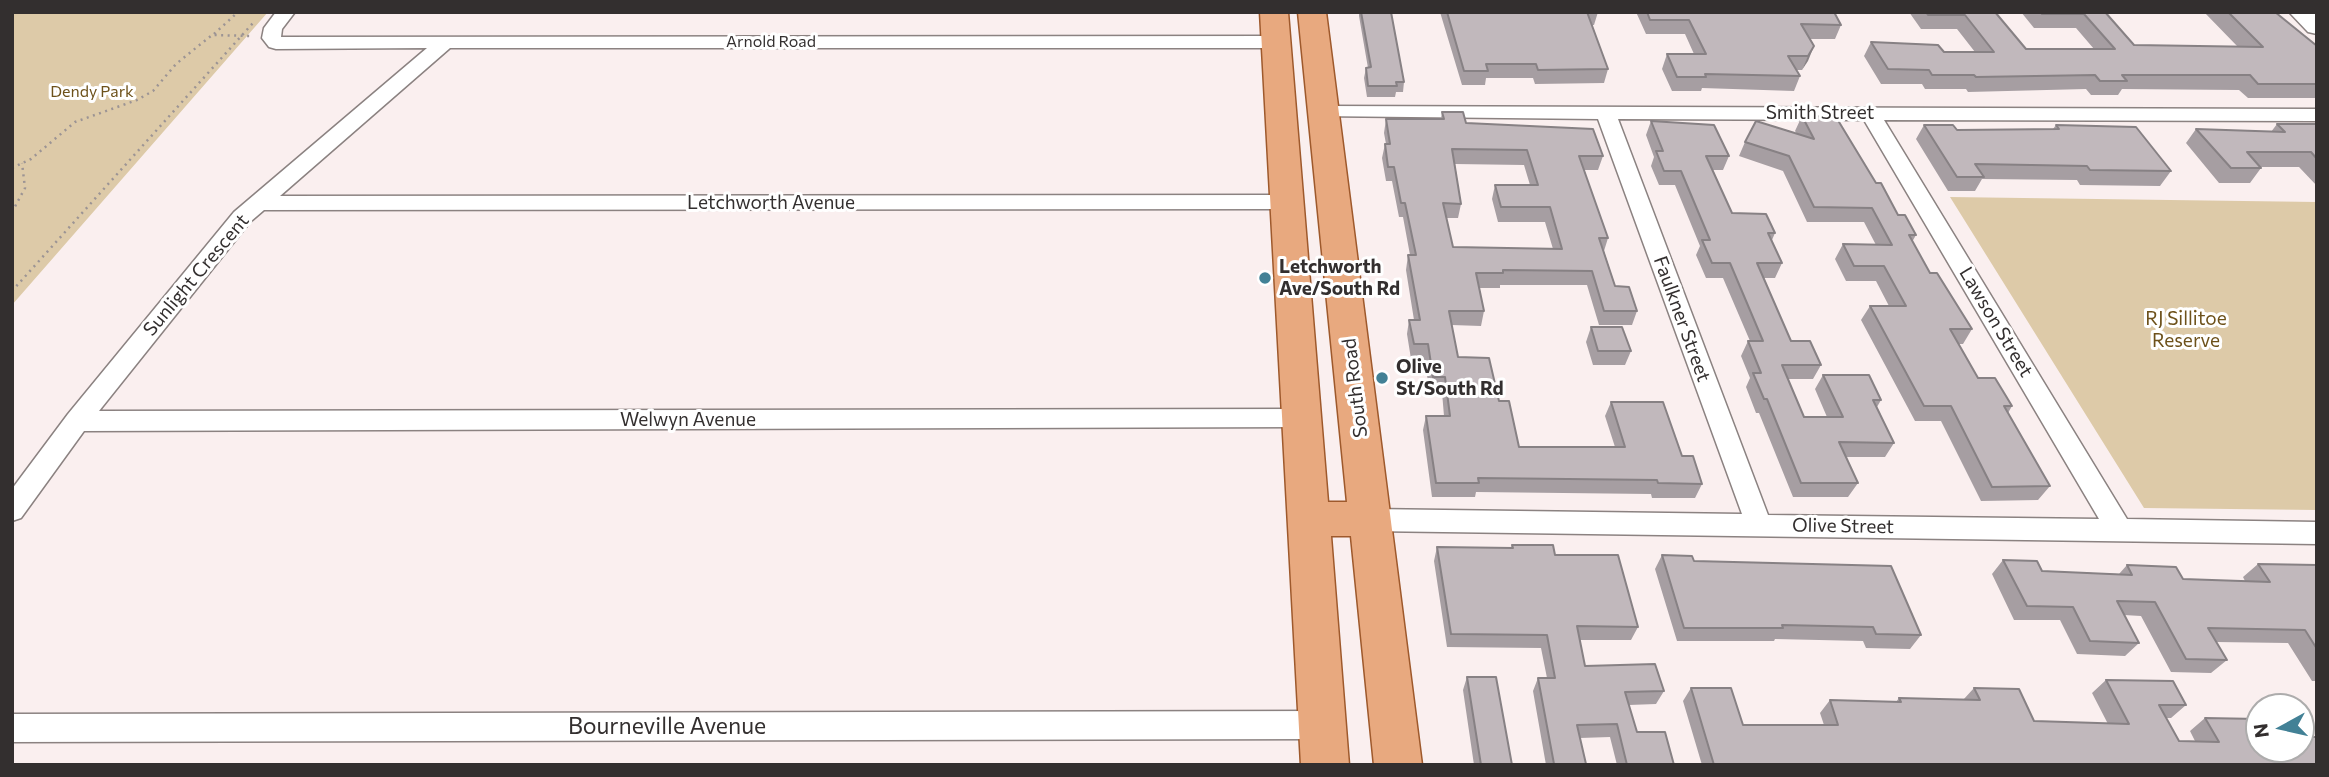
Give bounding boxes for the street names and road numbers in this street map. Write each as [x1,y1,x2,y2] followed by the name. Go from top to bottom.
[726,32,816,52] street label: Arnold Road
[1766,102,1874,124] street label: Smith Street
[687,192,855,214] street label: Letchworth Avenue
[138,209,254,341] street label: Sunlight Crescent
[1649,253,1715,385] street label: Faulkner Street
[1954,263,2038,381] street label: Lawson Street
[1338,337,1372,439] street label: South Road
[620,409,756,431] street label: Welwyn Avenue
[1792,514,1894,538] street label: Olive Street
[568,712,766,740] street label: Bourneville Avenue

